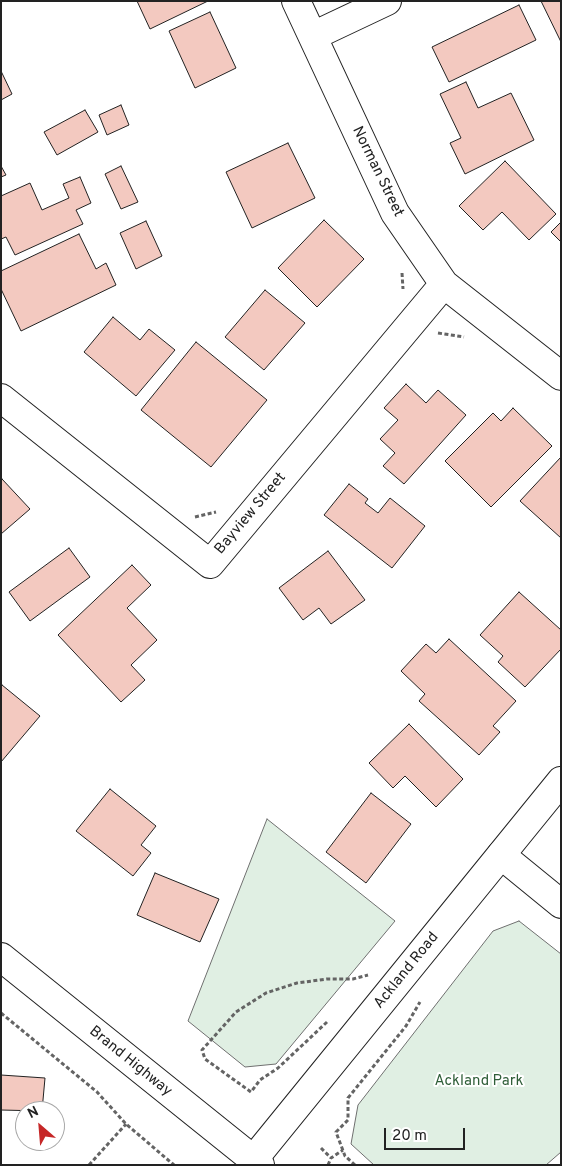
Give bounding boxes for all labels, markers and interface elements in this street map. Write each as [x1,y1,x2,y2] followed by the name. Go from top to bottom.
[347,124,407,220] street label: Norman Street
[212,469,290,559] street label: Bayview Street
[371,929,443,1013] street label: Ackland Road
[85,1023,175,1101] street label: Brand Highway
[434,1073,524,1091] park label: Ackland Park
[15,1101,65,1151] north arrow
[25,1103,42,1123] text: N
[387,1118,468,1150] scale bar
[392,1127,427,1146] text: 20 m

